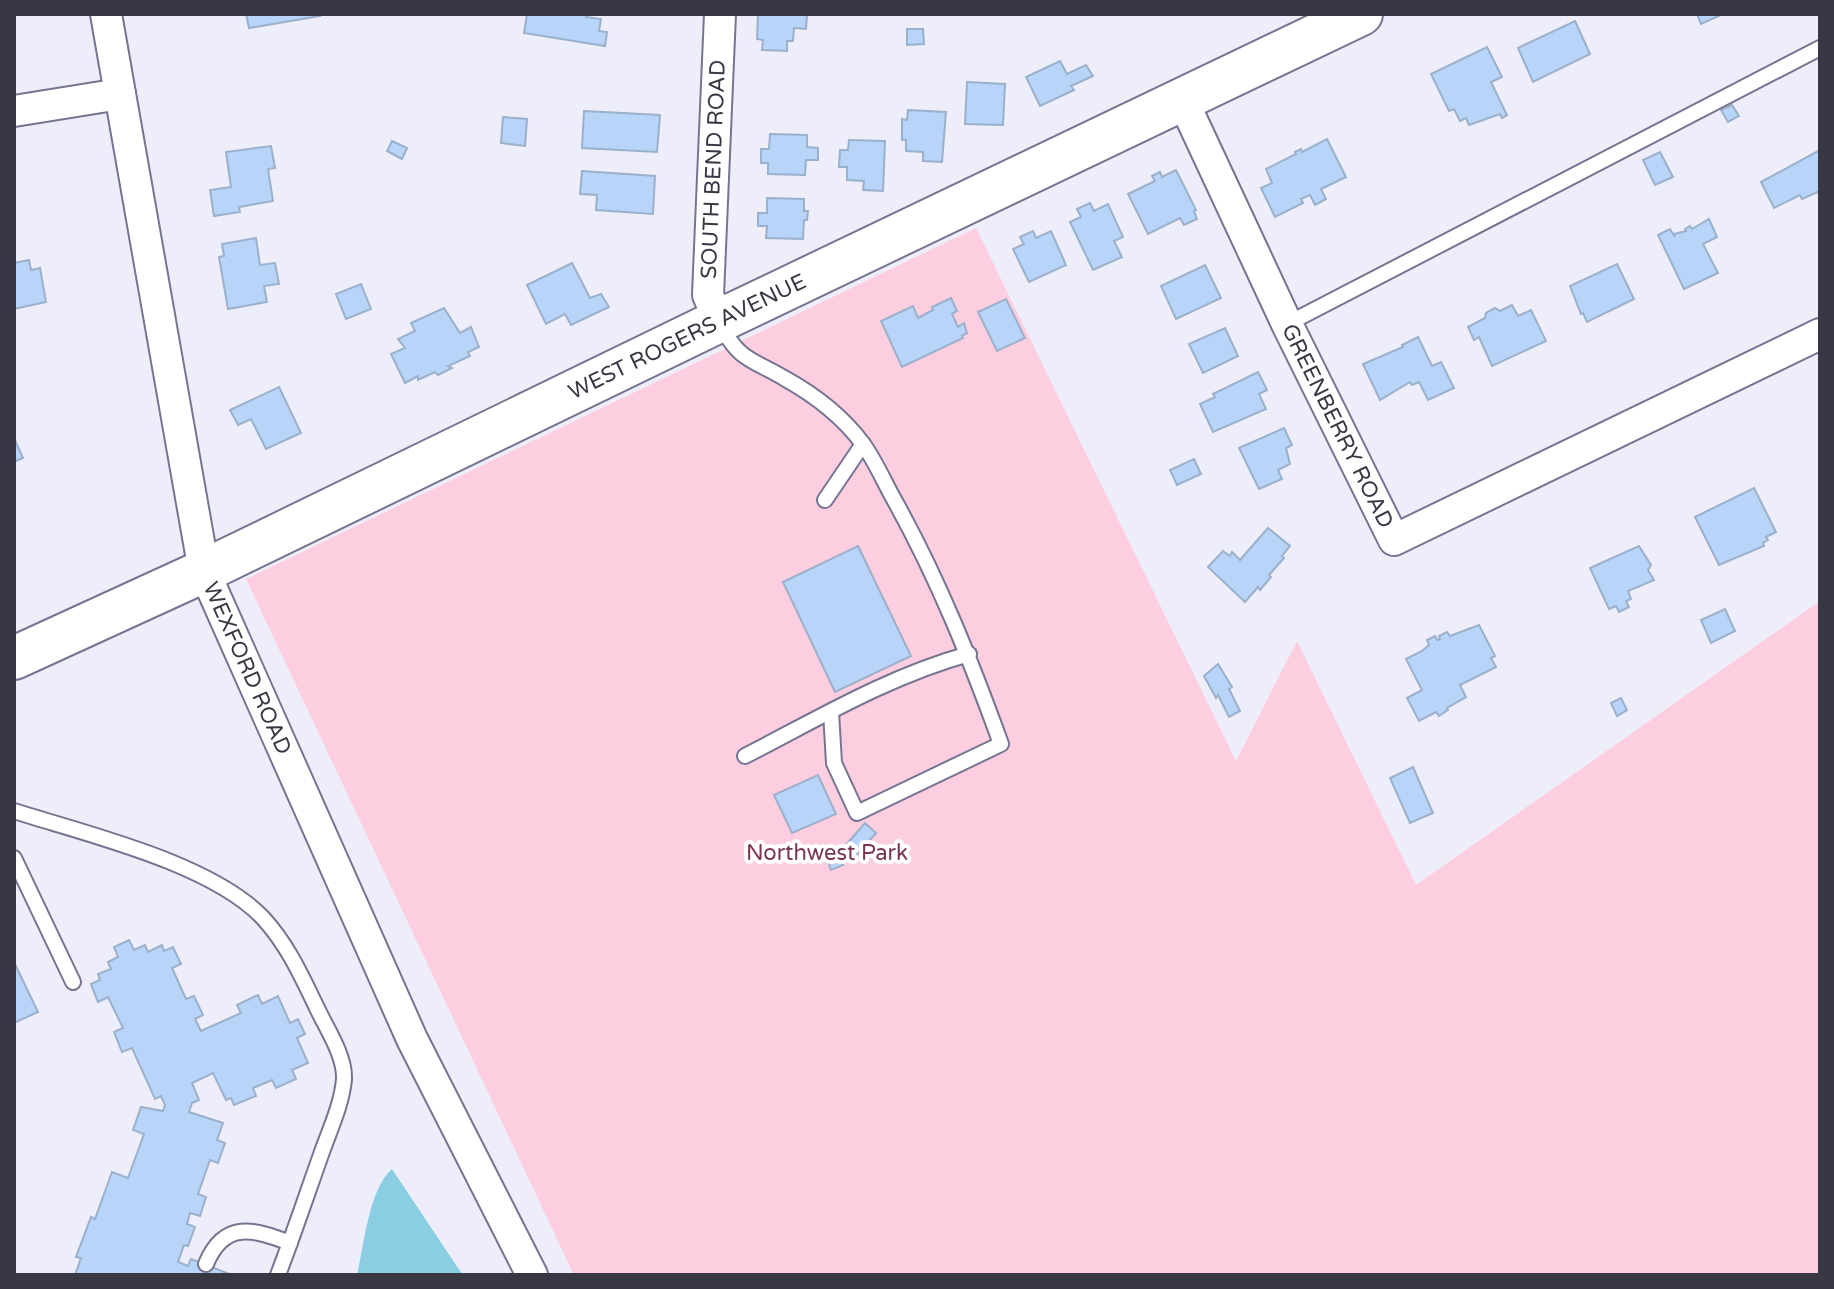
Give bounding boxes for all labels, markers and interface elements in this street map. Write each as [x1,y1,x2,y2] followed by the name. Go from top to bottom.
[696,59,731,279] street label: SOUTH BEND ROAD
[564,268,810,405] street label: WEST ROGERS AVENUE
[1276,320,1399,533] street label: GREENBERRY ROAD
[198,578,297,759] street label: WEXFORD ROAD
[746,840,908,866] park label: Northwest Park

